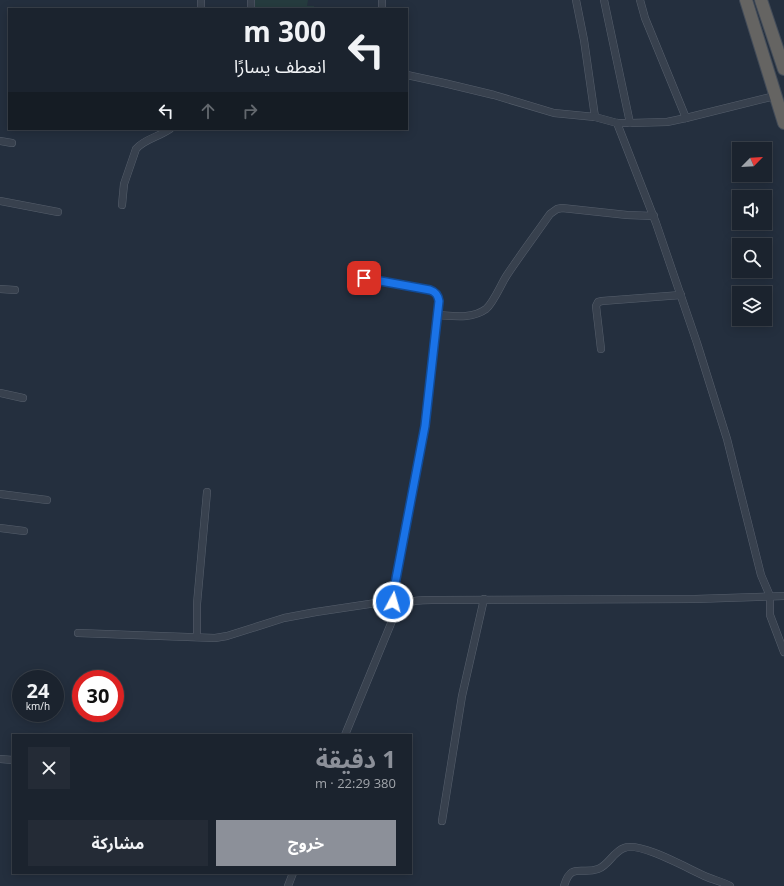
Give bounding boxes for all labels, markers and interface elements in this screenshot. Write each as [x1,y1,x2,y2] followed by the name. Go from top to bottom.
[243,12,326,50] text: 300 m
[340,24,392,76] icon: left
[234,54,326,78] text: انعطف يسارًا
[155,100,177,122] icon: left
[197,100,219,122] icon: ahead
[239,100,261,122] icon: right
[732,142,772,182] north arrow
[732,142,772,326] map controls
[732,190,772,230] button: sound
[732,238,772,278] button: search
[347,261,381,295] pin
[353,267,375,289] icon: arrive
[732,286,772,326] button: layers
[372,581,414,623] position arrow
[72,670,124,722] speed limit sign: 30
[27,677,49,704] text: 24
[26,699,50,713] text: km/h
[316,742,396,775] text: 1 دقيقة
[28,747,70,789] button: close
[315,774,396,792] text: 380 m · 22:29
[28,820,208,866] button: مشاركة
[216,820,396,866] button: خروج

